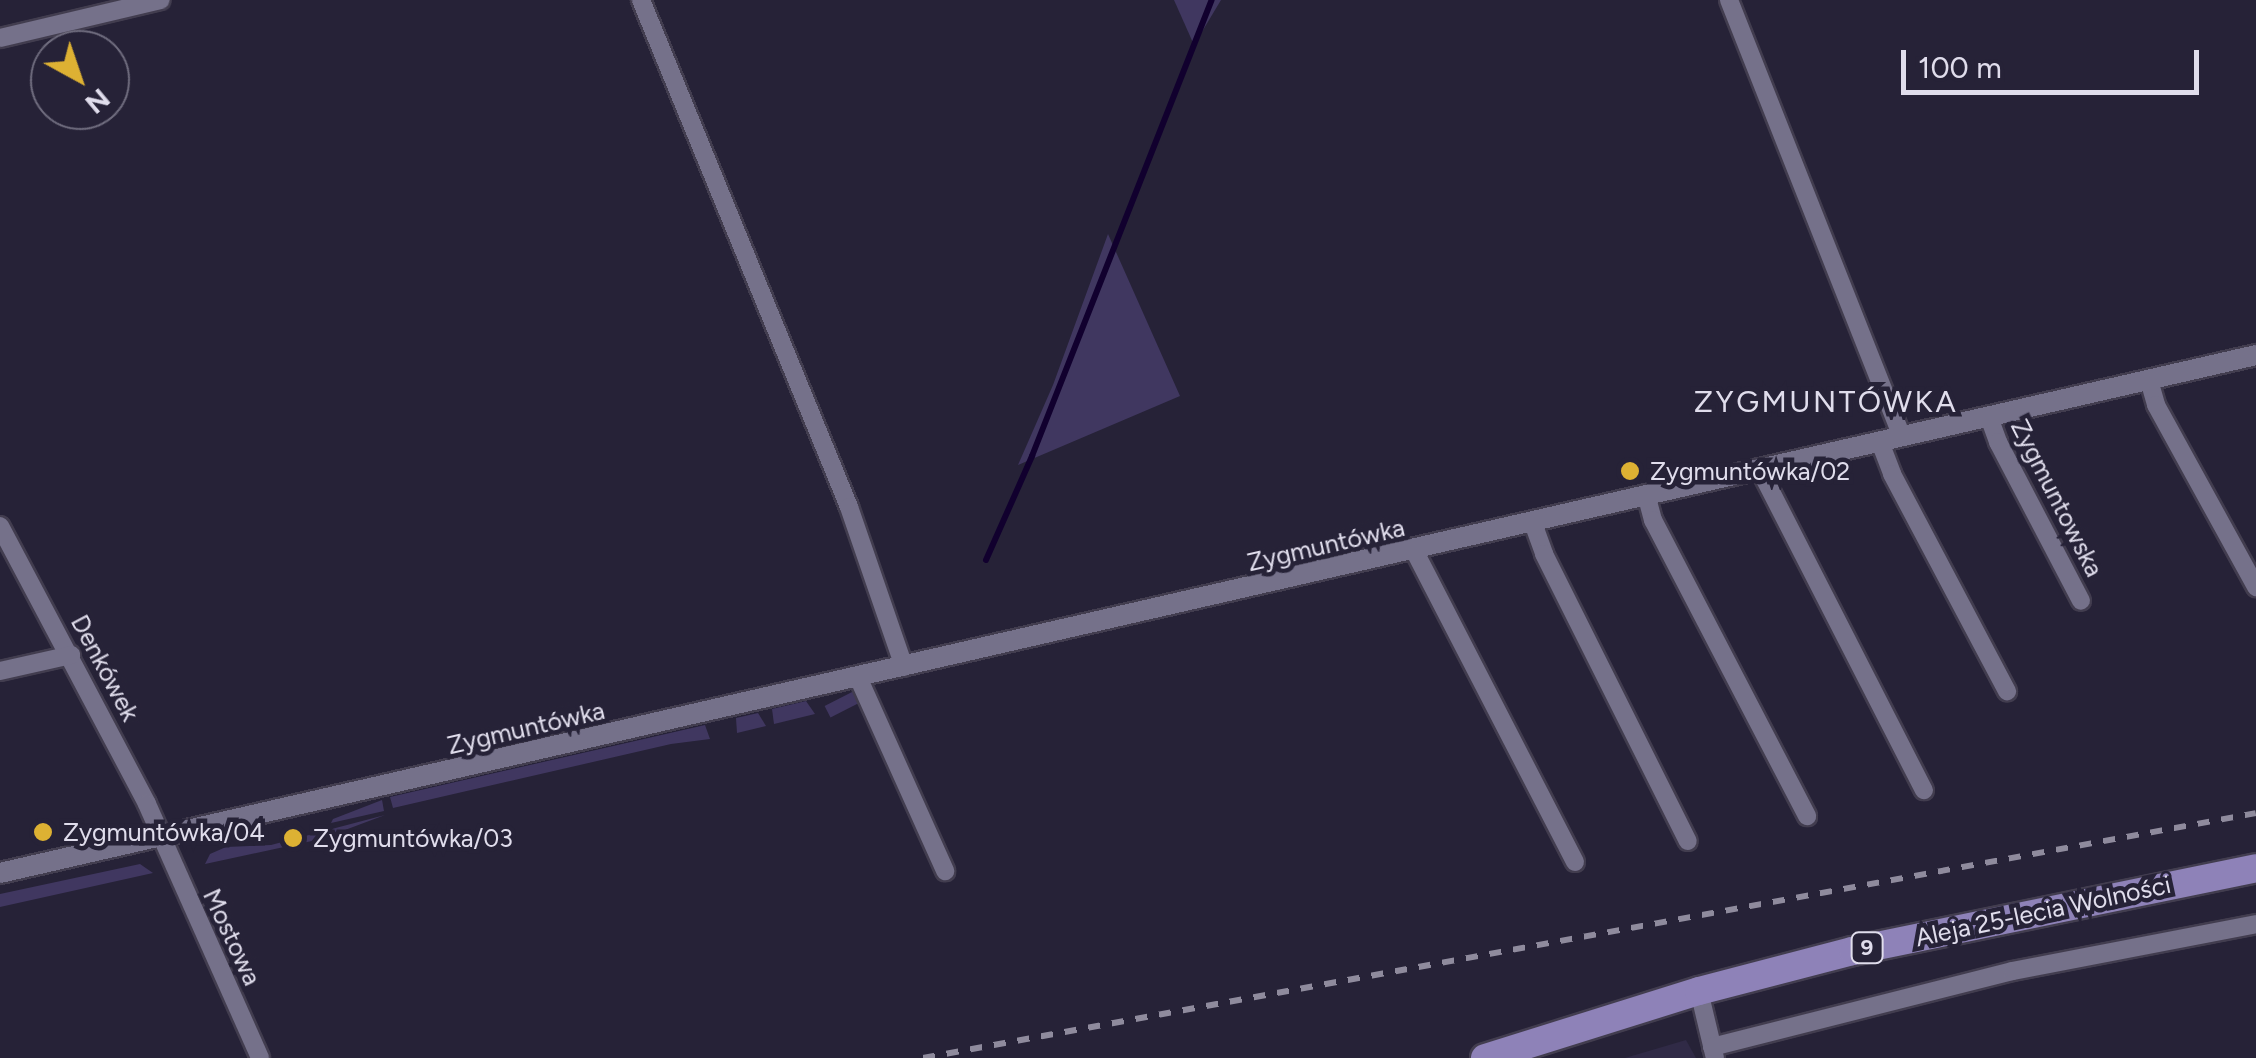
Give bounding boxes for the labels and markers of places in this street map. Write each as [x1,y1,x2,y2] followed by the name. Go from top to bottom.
[1650,456,1850,486] place label: Zygmuntówka/02
[1619,460,1641,482] marker: Zygmuntówka/02
[63,817,265,847] place label: Zygmuntówka/04
[32,821,54,843] marker: Zygmuntówka/04
[313,823,513,853] place label: Zygmuntówka/03
[282,827,304,849] marker: Zygmuntówka/03

